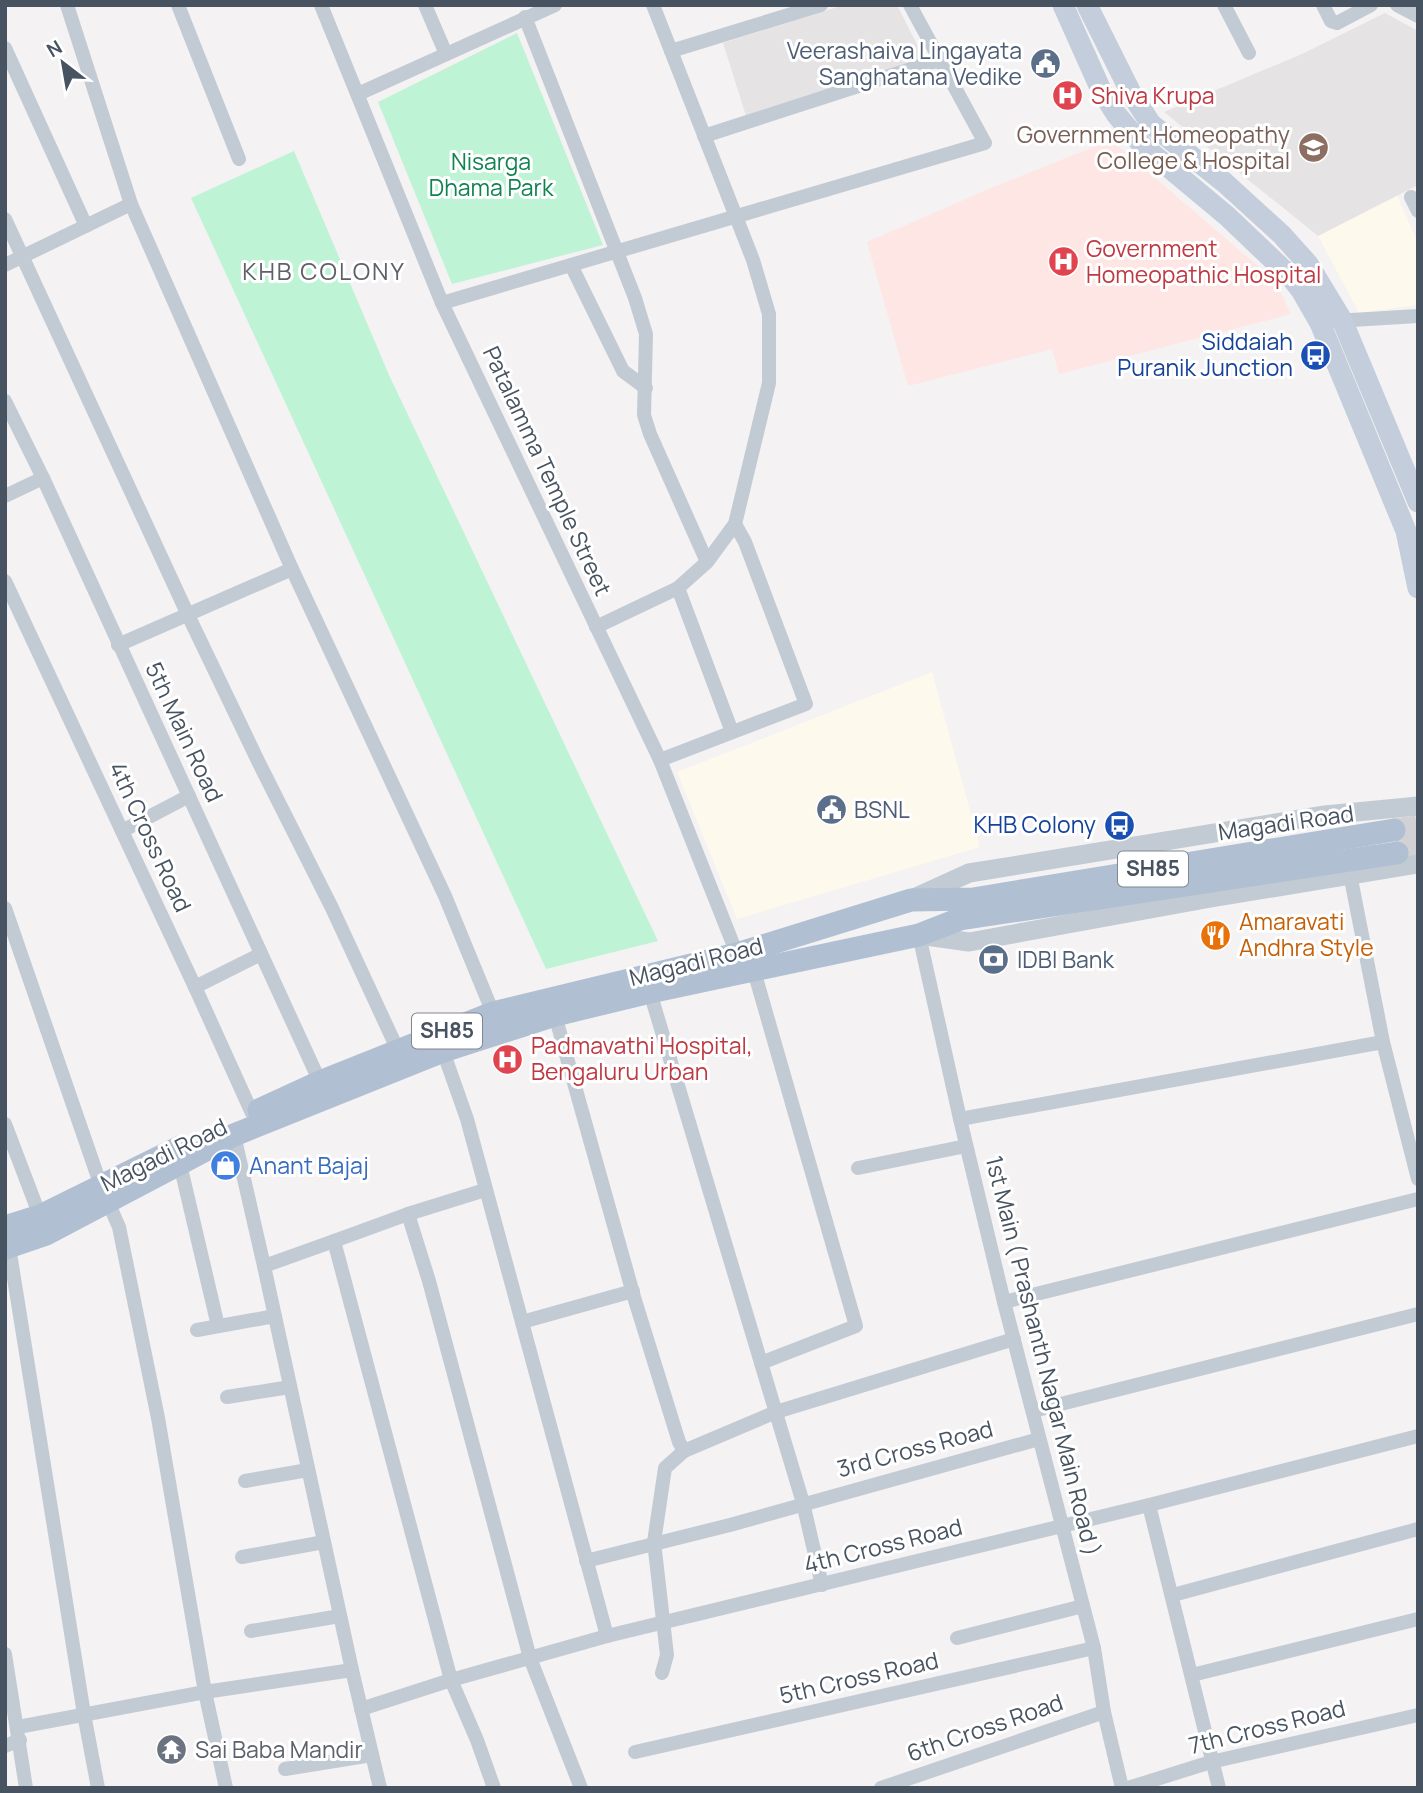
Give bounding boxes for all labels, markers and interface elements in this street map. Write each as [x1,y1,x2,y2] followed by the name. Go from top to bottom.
[28,28,98,98] north arrow
[42,34,67,63] text: N
[787,34,1022,92] place label: Veerashaiva Lingayata Sanghatana Vedike
[1028,47,1062,81] public building icon: Veerashaiva Lingayata Sanghatana Vedike
[1051,79,1085,113] hospital icon: Shiva Krupa
[1091,79,1215,111] place label: Shiva Krupa
[1017,118,1290,176] place label: Government Homeopathy College & Hospital
[1296,131,1330,165] school or university icon: Government Homeopathy College & Hospital
[429,145,554,203] park label: Nisarga Dhama Park
[1086,232,1321,290] place label: Government Homeopathic Hospital
[1046,245,1080,279] hospital icon: Government Homeopathic Hospital
[242,254,406,287] district label: KHB COLONY
[1117,325,1293,383] place label: Siddaiah Puranik Junction
[1299,338,1333,372] bus stop icon: Siddaiah Puranik Junction
[476,341,620,600] street label: Patalamma Temple Street
[138,656,231,807] street label: 5th Main Road
[102,756,200,917] street label: 4th Cross Road
[814,793,848,827] public building icon: BSNL
[854,793,910,825] place label: BSNL
[1216,797,1356,847] street label: Magadi Road
[974,808,1096,840] place label: KHB Colony
[1102,808,1136,842] bus stop icon: KHB Colony
[1118,852,1188,886] road number: SH85
[1239,905,1374,963] place label: Amaravati Andhra Style
[1199,918,1233,952] restaurant icon: Amaravati Andhra Style
[626,929,766,993] street label: Magadi Road
[977,943,1011,977] bank icon: IDBI Bank
[1017,943,1114,975] place label: IDBI Bank
[412,1014,482,1048] road number: SH85
[531,1029,753,1087] place label: Padmavathi Hospital, Bengaluru Urban
[491,1042,525,1076] hospital icon: Padmavathi Hospital, Bengaluru Urban
[95,1110,232,1198] street label: Magadi Road
[209,1149,243,1183] shop icon: Anant Bajaj
[249,1149,369,1181] place label: Anant Bajaj
[979,1152,1109,1559] street label: 1st Main ( Prashanth Nagar Main Road )
[833,1412,996,1484] street label: 3rd Cross Road
[800,1510,965,1580] street label: 4th Cross Road
[776,1643,941,1711] street label: 5th Cross Road
[902,1685,1067,1769] street label: 6th Cross Road
[1185,1691,1348,1761] street label: 7th Cross Road
[155,1733,189,1767] temple icon: Sai Baba Mandir
[195,1733,363,1765] place label: Sai Baba Mandir

